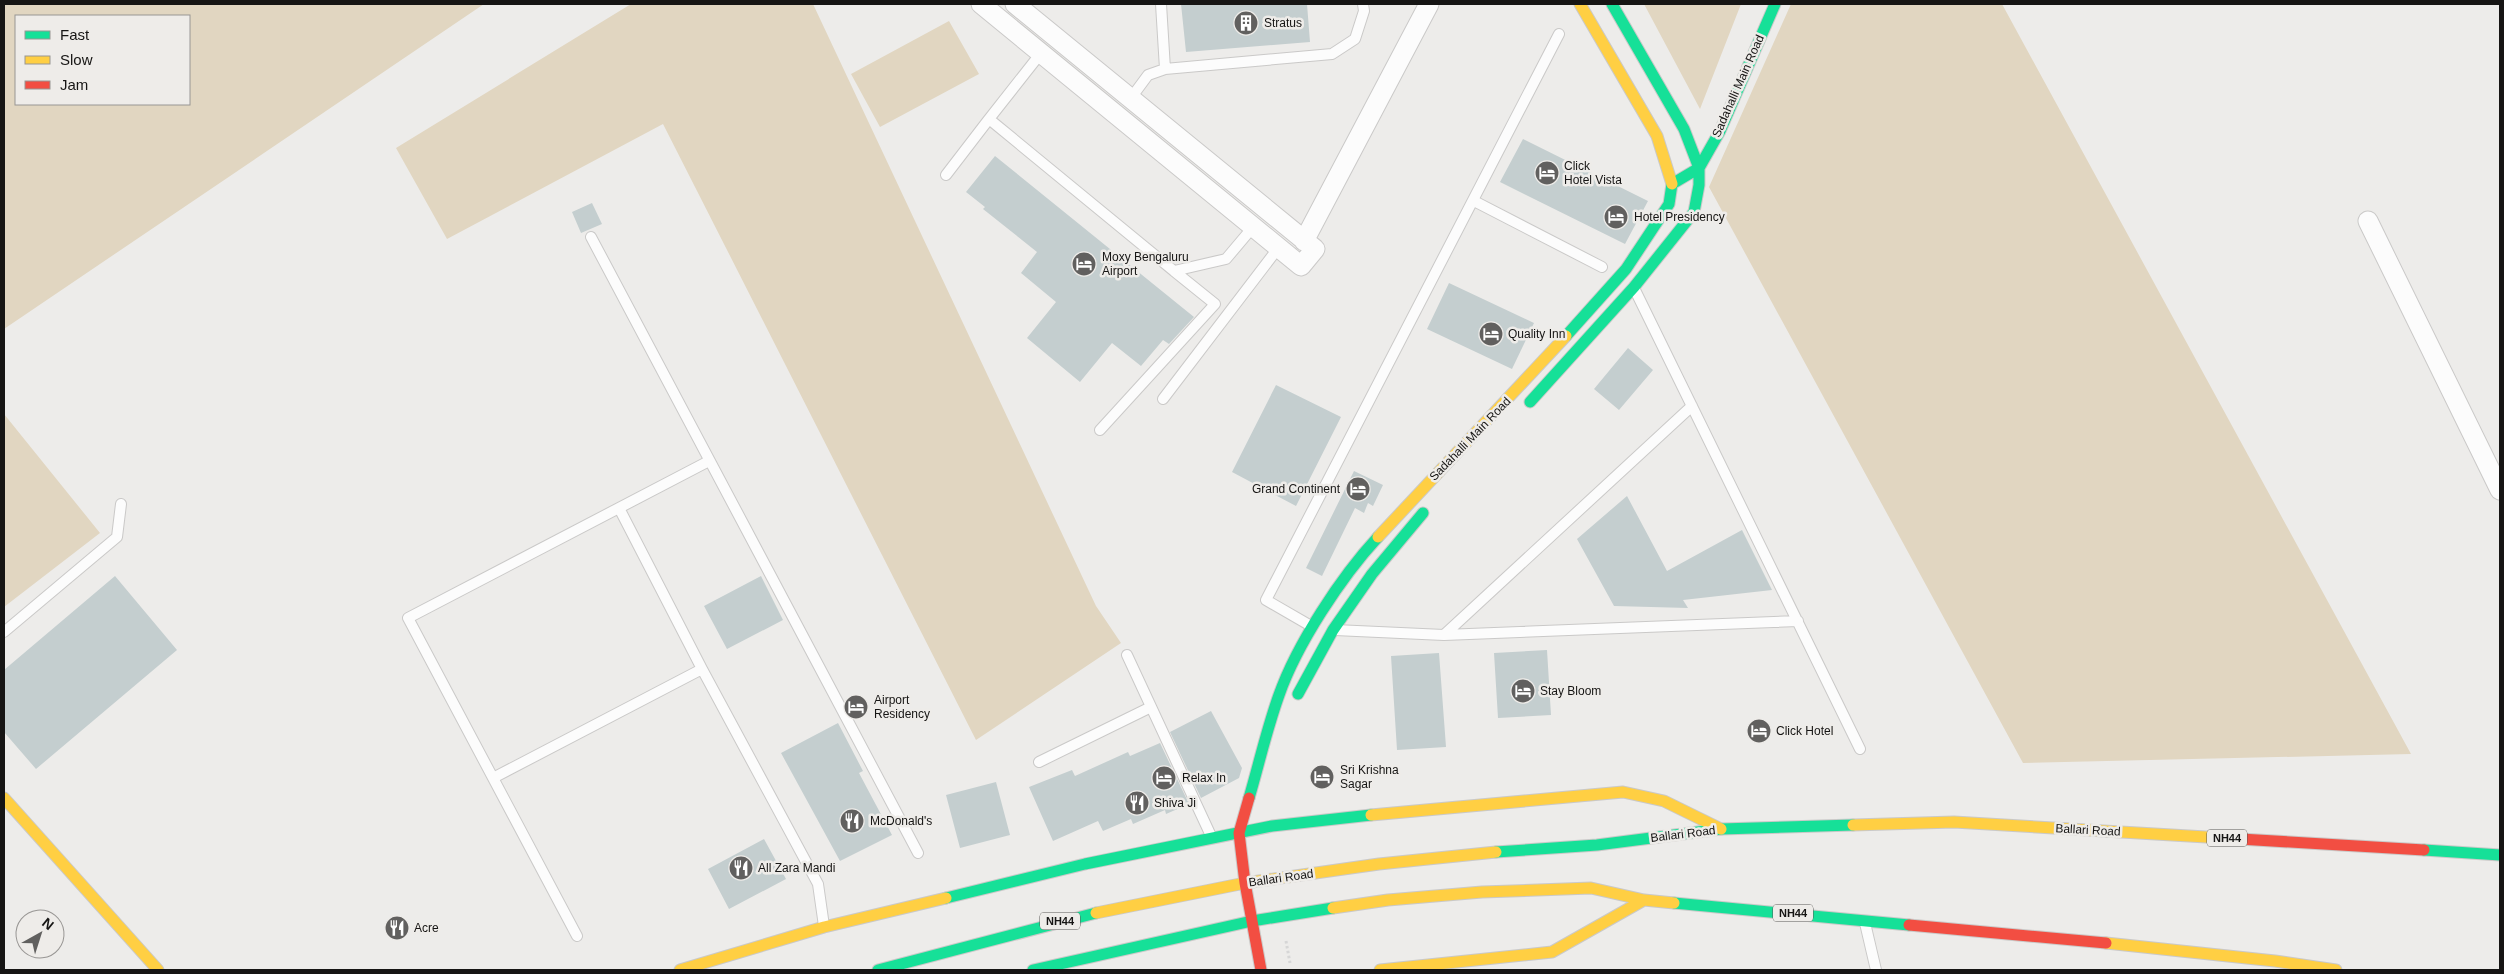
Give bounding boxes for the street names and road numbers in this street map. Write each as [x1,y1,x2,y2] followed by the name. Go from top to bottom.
[1709,33,1767,139] street label: Sadahalli Main Road
[1426,394,1514,484] street label: Sadahalli Main Road
[2055,821,2121,839] street label: Ballari Road
[1650,823,1716,845] street label: Ballari Road
[2207,830,2247,846] road number: NH44
[1248,867,1314,889] street label: Ballari Road
[1773,904,1813,921] road number: NH44
[1040,912,1080,929] road number: NH44

